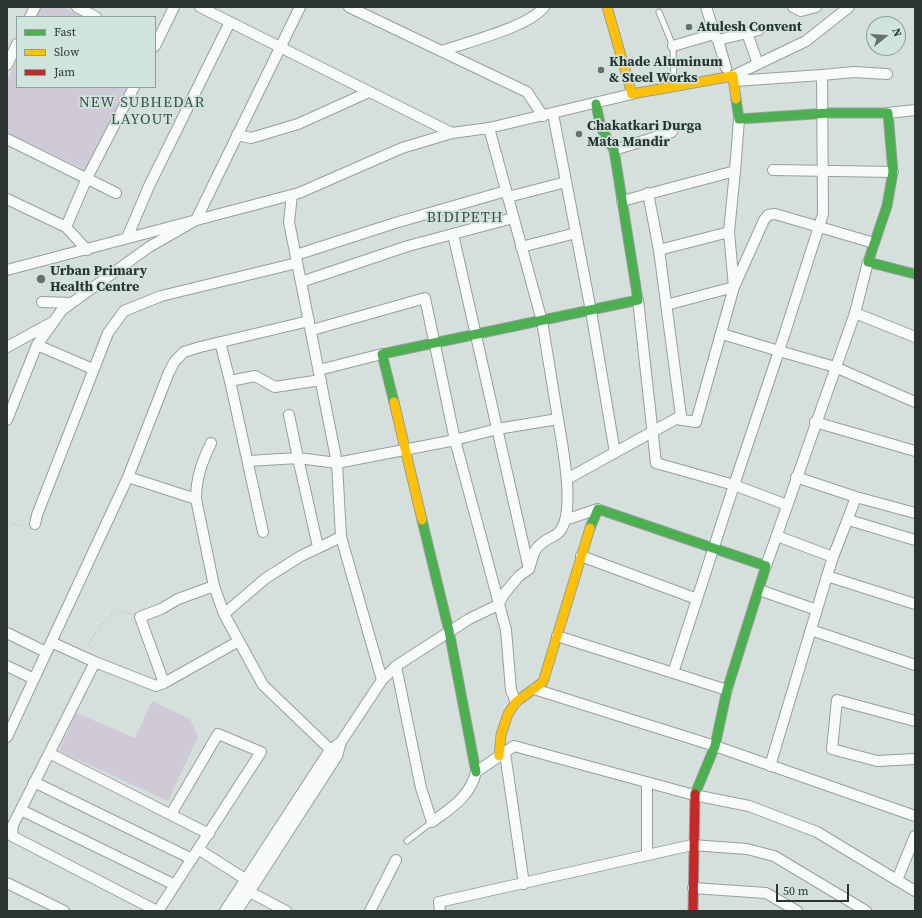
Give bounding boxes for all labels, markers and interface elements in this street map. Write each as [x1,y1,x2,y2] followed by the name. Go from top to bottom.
[16,16,156,88] legend
[866,16,906,56] north arrow
[697,19,802,35] place label: Atulesh Convent
[684,22,694,32] marker: Atulesh Convent
[54,24,76,40] text: Fast
[889,26,905,39] text: N
[54,44,79,60] text: Slow
[609,54,723,86] place label: Khade Aluminum & Steel Works
[54,64,75,80] text: Jam
[596,65,606,75] marker: Khade Aluminum & Steel Works
[79,94,205,129] district label: NEW SUBHEDAR LAYOUT
[587,118,702,150] place label: Chakatkari Durga Mata Mandir
[574,129,584,139] marker: Chakatkari Durga Mata Mandir
[426,209,504,227] district label: BIDIPETH
[50,263,147,296] place label: Urban Primary Health Centre
[35,273,47,285] marker: Urban Primary Health Centre
[778,876,851,902] scale bar
[783,883,809,899] text: 50 m

